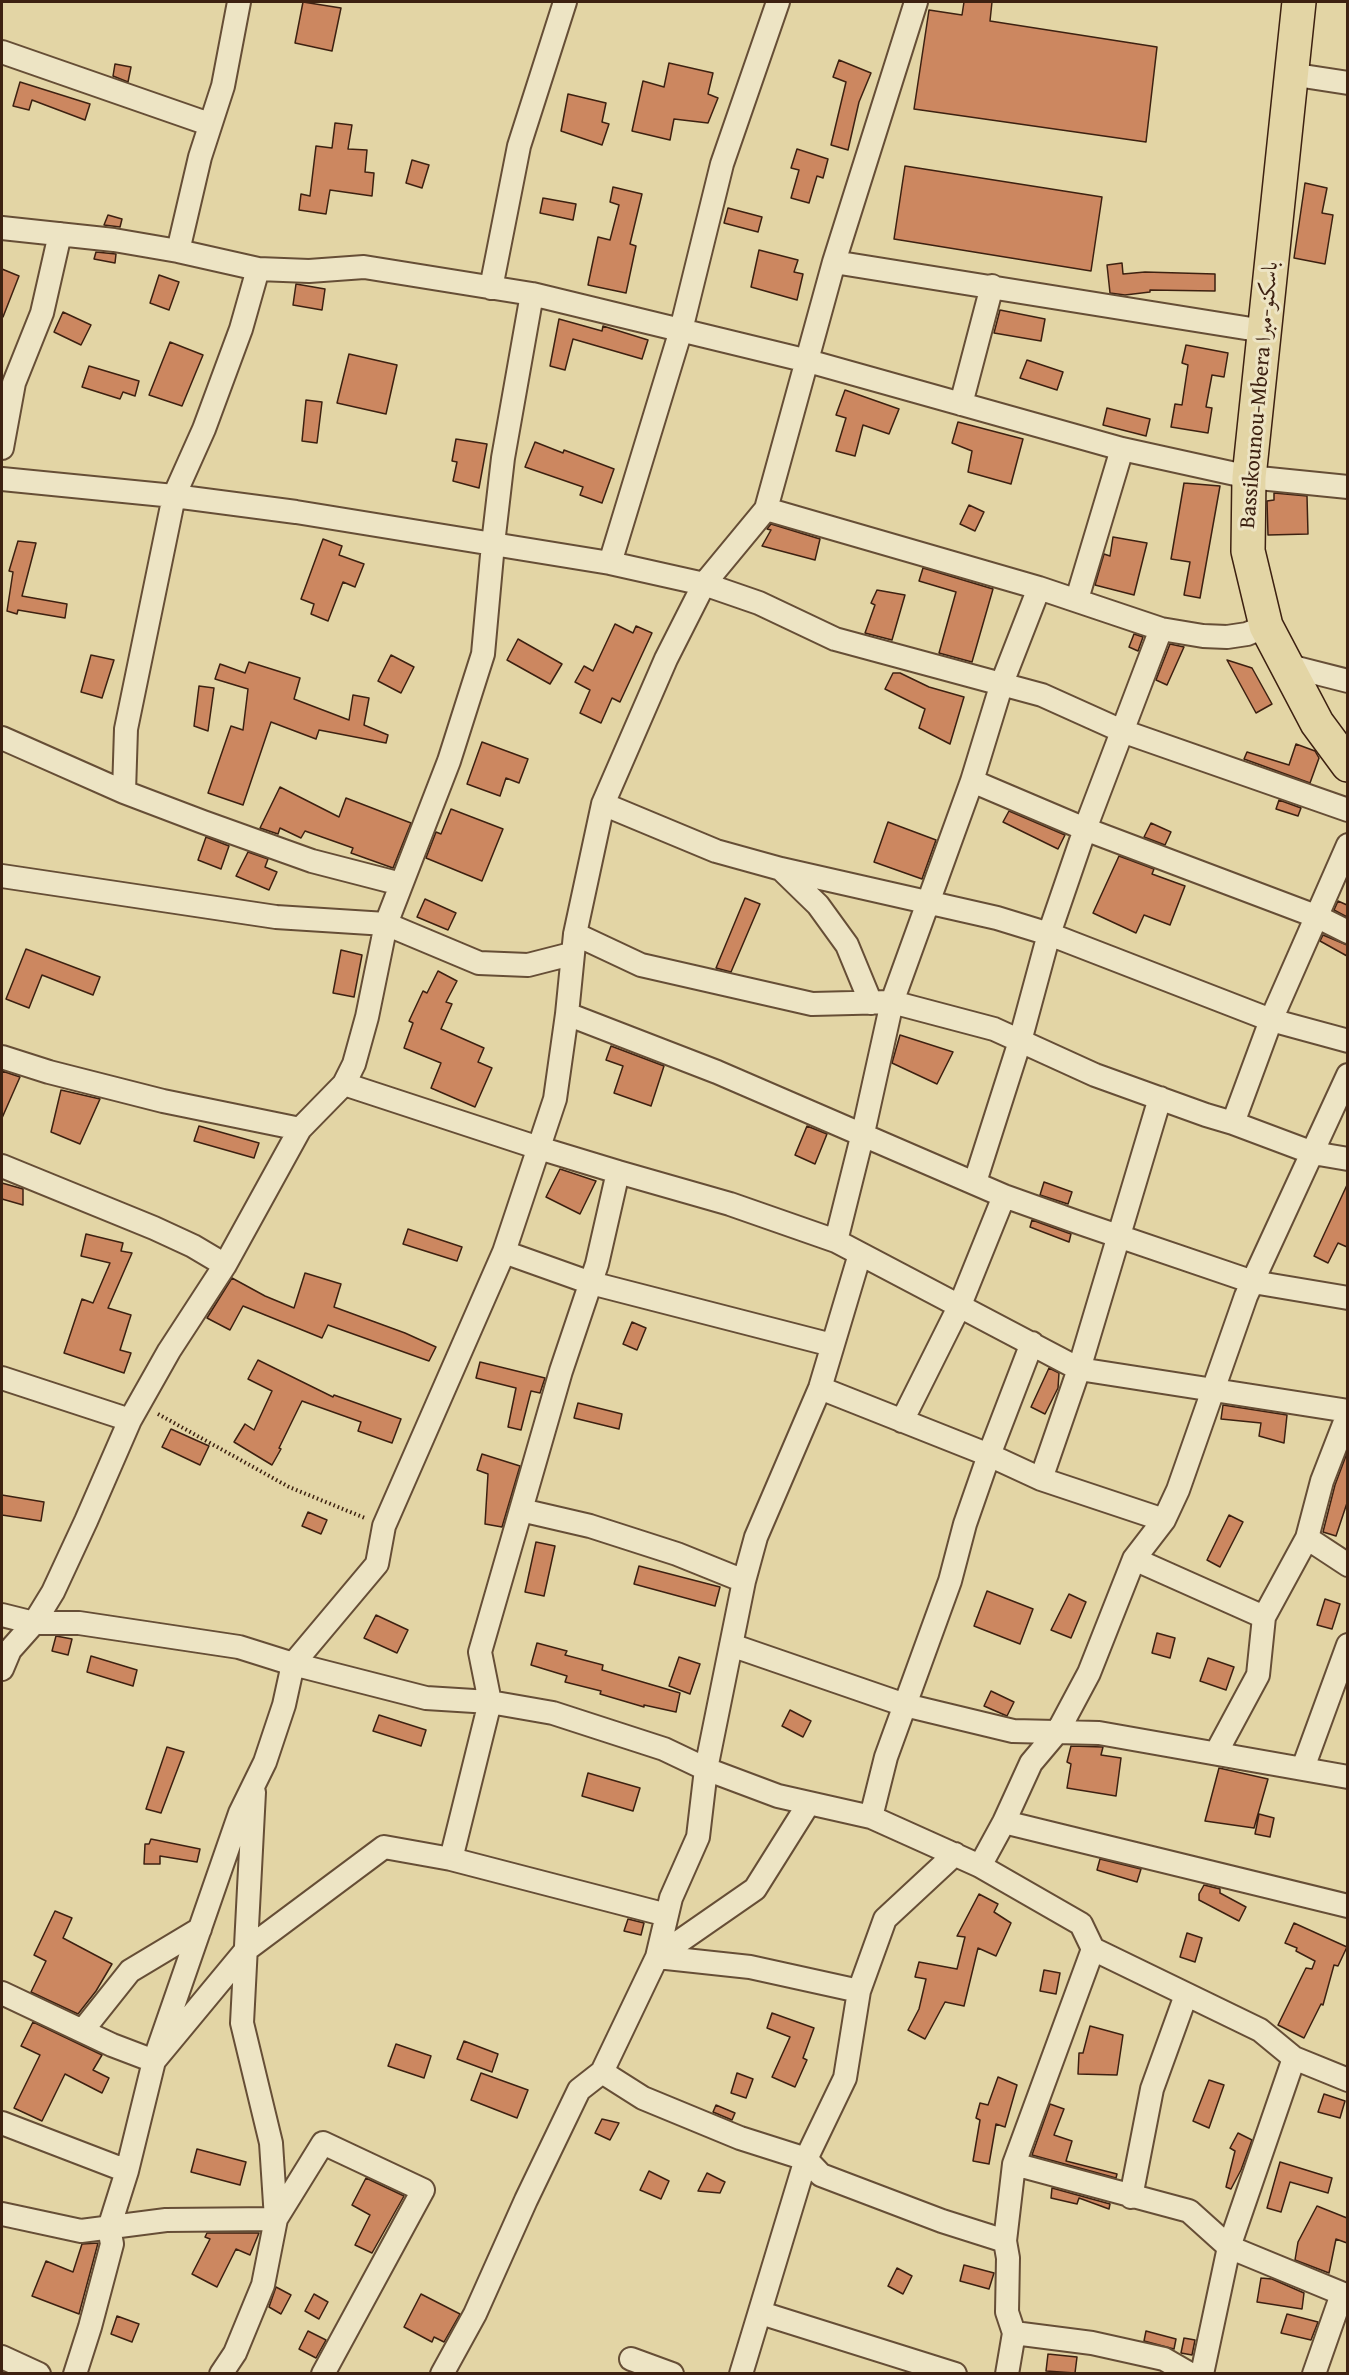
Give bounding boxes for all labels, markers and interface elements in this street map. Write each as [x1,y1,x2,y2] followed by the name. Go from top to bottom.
[1235,260,1285,530] street label: Bassikounou-Mbera باسكنو-مبرا

